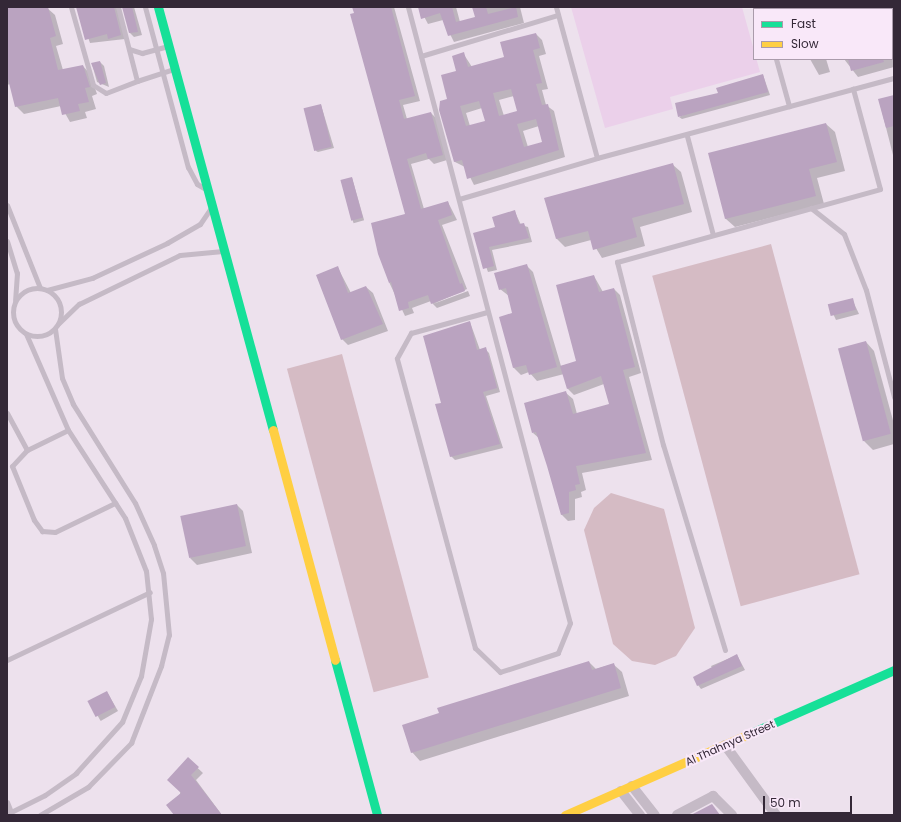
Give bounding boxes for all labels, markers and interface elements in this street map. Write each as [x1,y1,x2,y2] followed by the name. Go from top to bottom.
[753,8,893,60] legend
[791,15,816,32] text: Fast
[791,35,819,52] text: Slow
[683,717,777,769] street label: Al Thahnya Street
[765,788,854,814] scale bar
[770,794,801,811] text: 50 m

